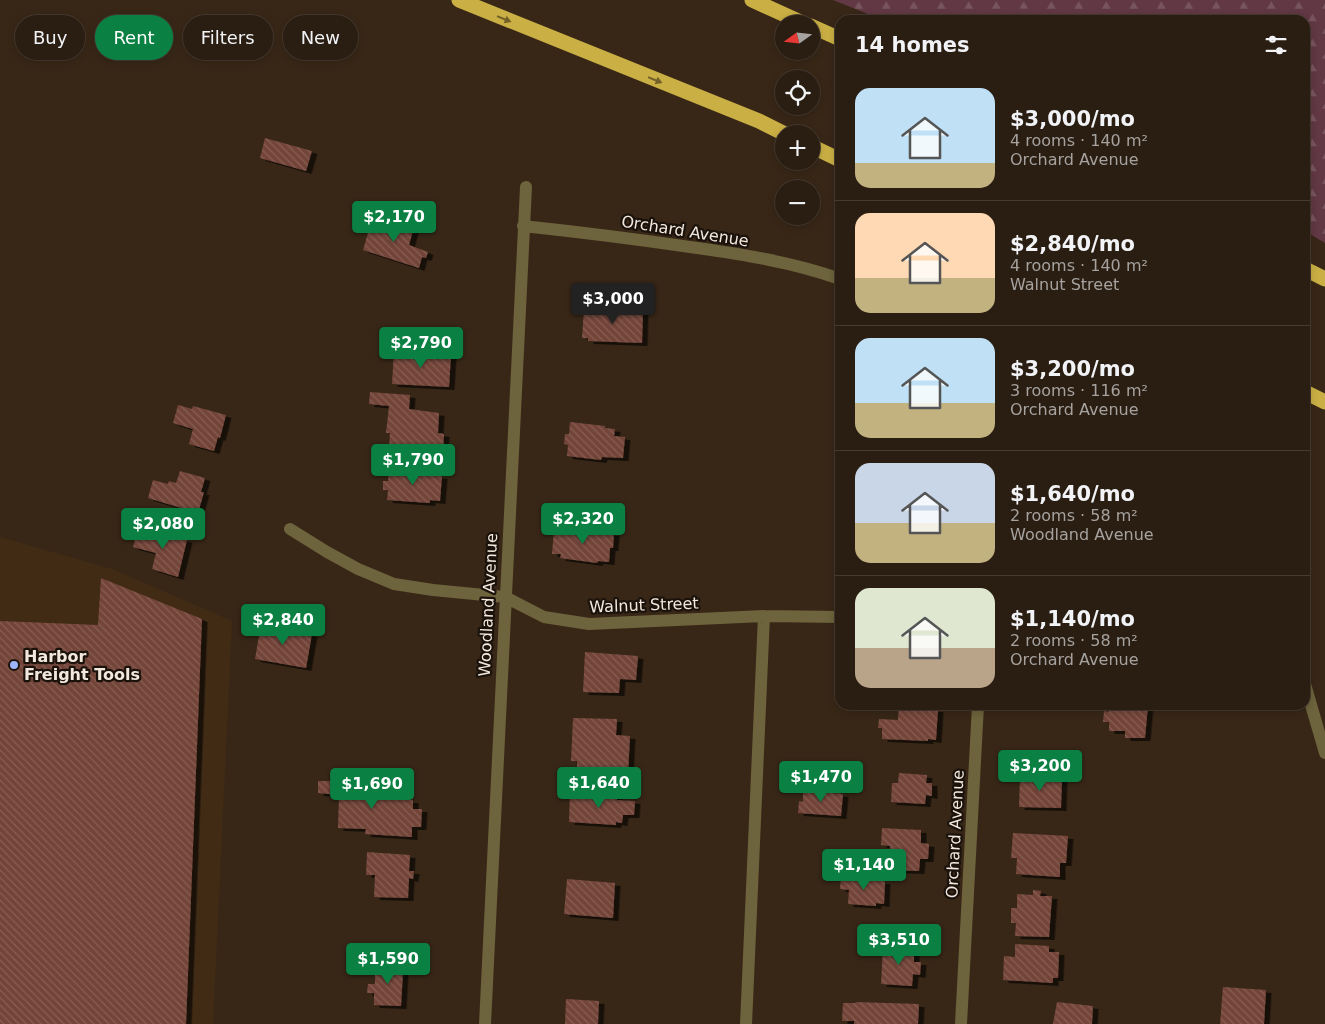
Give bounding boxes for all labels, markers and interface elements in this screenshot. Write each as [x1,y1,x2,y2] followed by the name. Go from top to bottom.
[15,15,85,60] chip: Buy
[95,15,173,60] chip: Rent
[183,15,273,60] chip: Filters
[283,15,358,60] chip: New
[497,15,511,23] one-way arrow
[775,15,820,60] north arrow
[775,15,820,225] map controls
[1262,31,1290,59] icon: filters
[855,33,970,57] text: 14 homes
[775,70,820,115] button: locate
[647,76,662,84] one-way arrow
[1010,107,1135,131] text: $3,000/mo
[895,108,955,168] icon: home
[775,125,820,170] button: +
[1010,131,1148,150] text: 4 rooms · 140 m²
[1010,150,1139,169] text: Orchard Avenue
[775,180,820,225] button: −
[353,200,435,243] pin: $2,170
[363,207,425,226] text: $2,170
[620,212,750,250] street label: Orchard Avenue
[1010,232,1135,256] text: $2,840/mo
[895,233,955,293] icon: home
[1010,256,1148,275] text: 4 rooms · 140 m²
[1010,275,1119,294] text: Walnut Street
[572,282,654,325] pin: $3,000
[582,289,644,308] text: $3,000
[380,326,462,369] pin: $2,790
[390,333,452,352] text: $2,790
[1010,357,1135,381] text: $3,200/mo
[895,358,955,418] icon: home
[1010,381,1148,400] text: 3 rooms · 116 m²
[1010,400,1139,419] text: Orchard Avenue
[372,444,454,486] pin: $1,790
[382,450,444,469] text: $1,790
[1010,482,1135,506] text: $1,640/mo
[895,483,955,543] icon: home
[542,502,624,545] pin: $2,320
[1010,506,1138,525] text: 2 rooms · 58 m²
[122,508,204,550] pin: $2,080
[552,509,614,528] text: $2,320
[132,514,194,533] text: $2,080
[1010,525,1154,544] text: Woodland Avenue
[475,533,501,677] street label: Woodland Avenue
[589,594,699,616] street label: Walnut Street
[242,604,324,646] pin: $2,840
[1010,607,1135,631] text: $1,140/mo
[895,608,955,668] icon: home
[252,610,314,629] text: $2,840
[1010,631,1138,650] text: 2 rooms · 58 m²
[24,647,140,684] place label: Harbor Freight Tools
[1010,650,1139,669] text: Orchard Avenue
[8,659,20,671] marker: Harbor Freight Tools
[999,750,1081,792] pin: $3,200
[1009,756,1071,775] text: $3,200
[780,760,862,803] pin: $1,470
[558,766,640,809] pin: $1,640
[790,767,852,786] text: $1,470
[331,768,413,810] pin: $1,690
[942,769,968,899] street label: Orchard Avenue
[568,773,630,792] text: $1,640
[341,774,403,793] text: $1,690
[823,848,905,891] pin: $1,140
[833,855,895,874] text: $1,140
[858,924,940,966] pin: $3,510
[868,930,930,949] text: $3,510
[347,942,429,985] pin: $1,590
[357,949,419,968] text: $1,590

